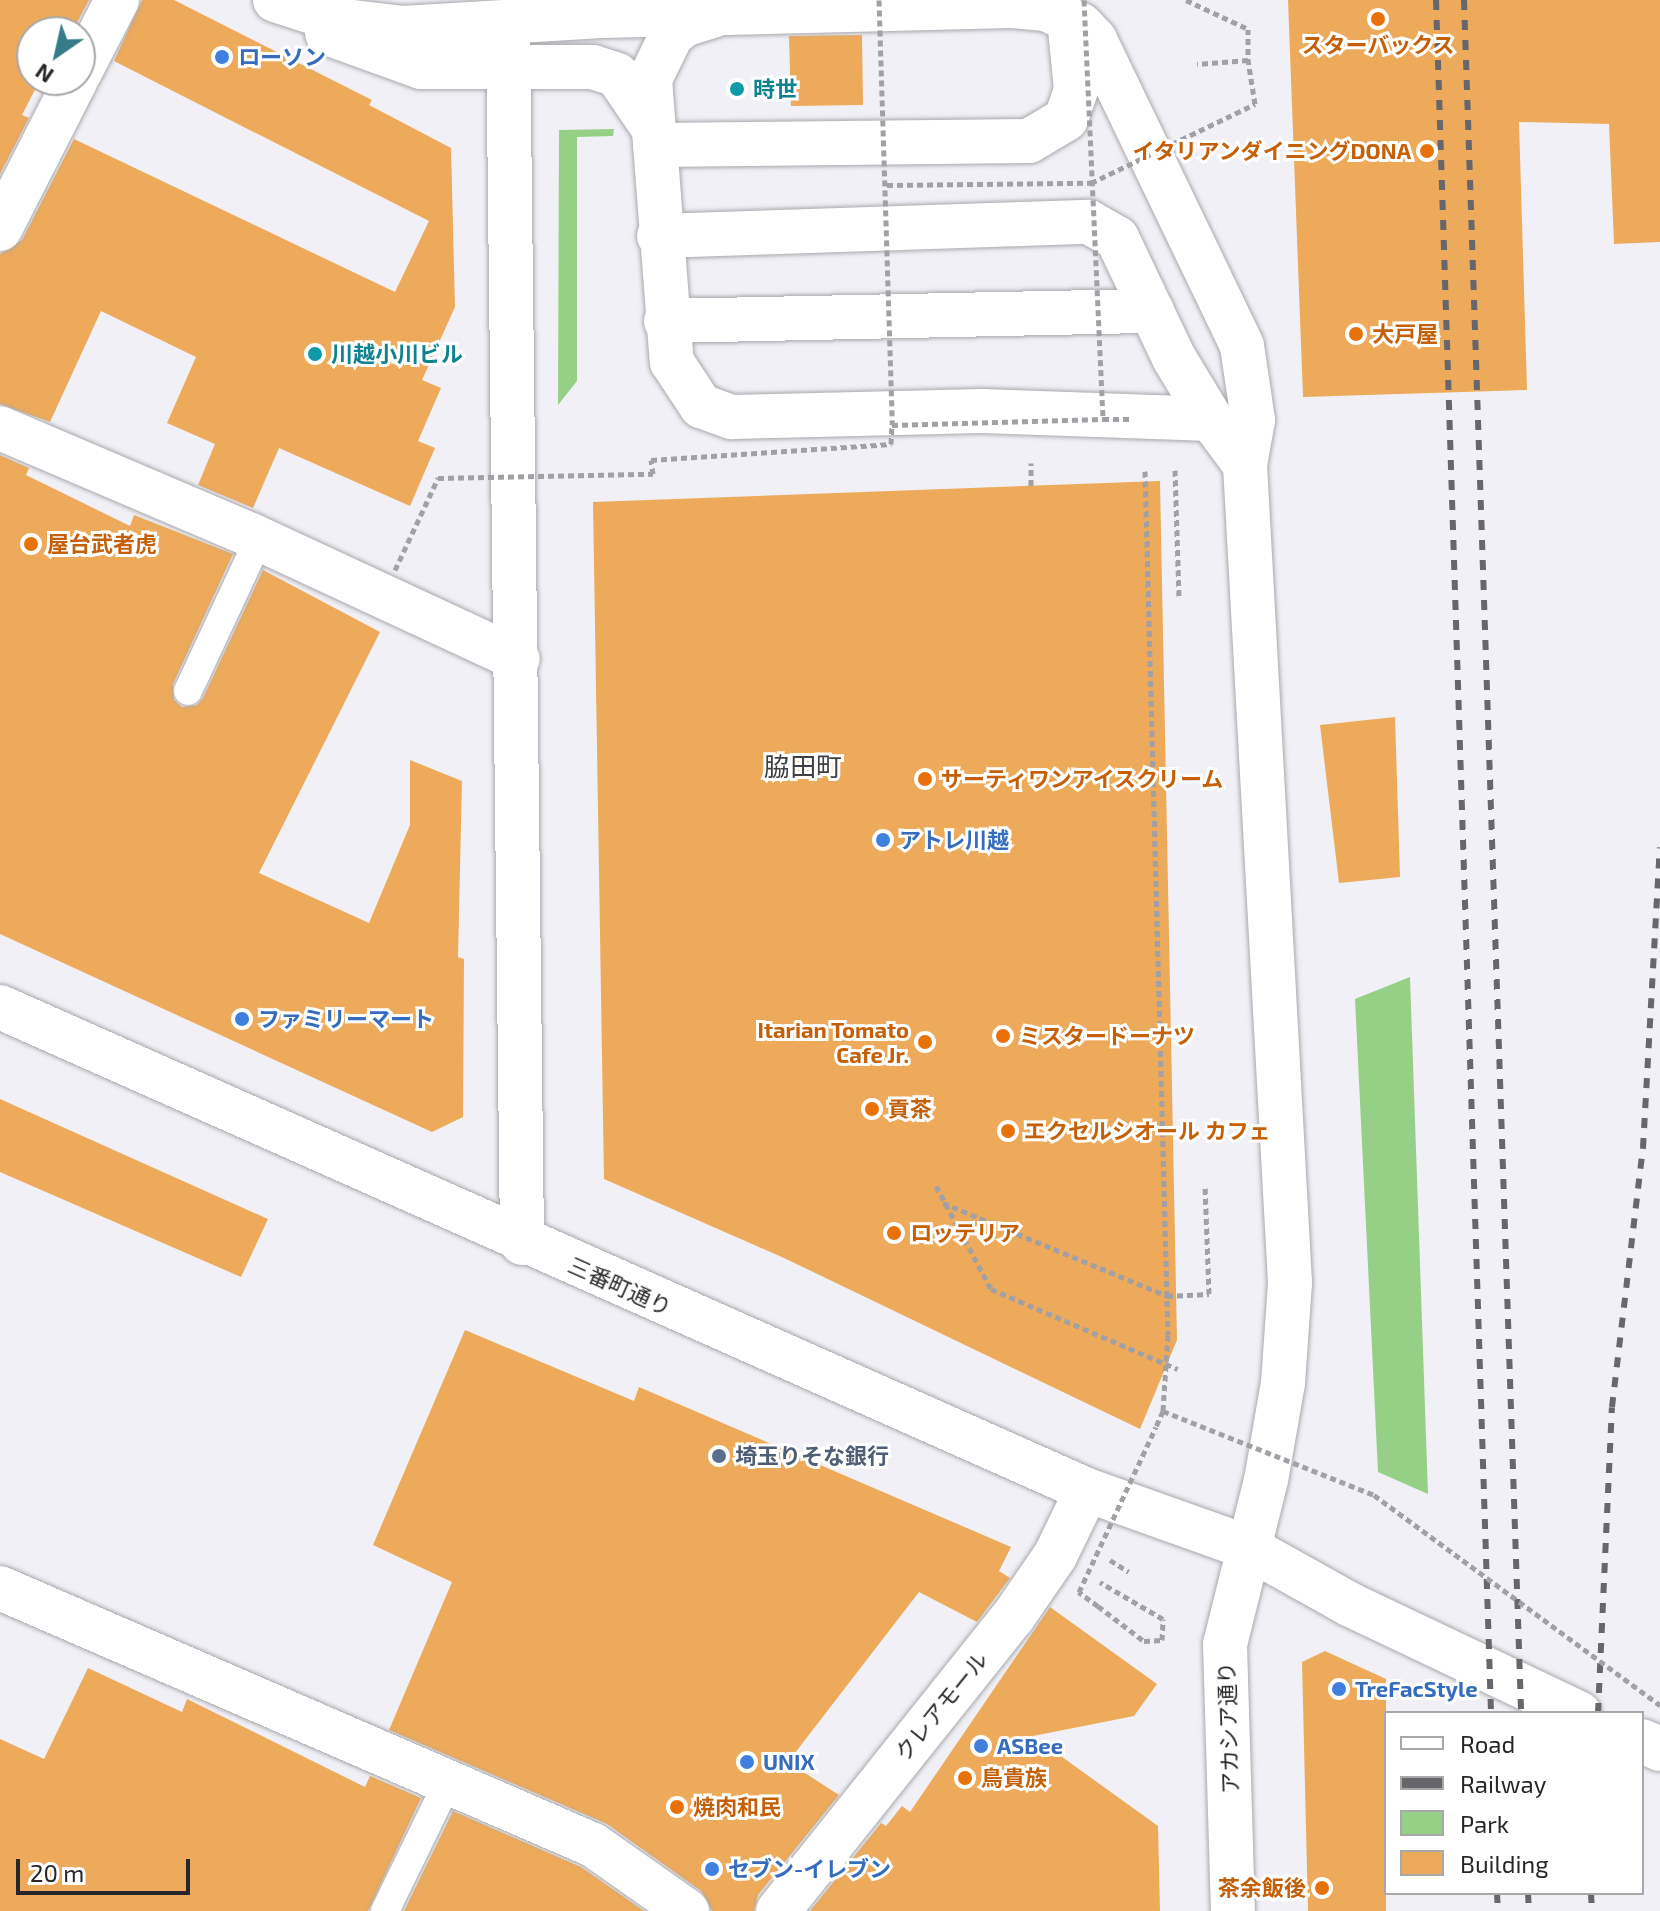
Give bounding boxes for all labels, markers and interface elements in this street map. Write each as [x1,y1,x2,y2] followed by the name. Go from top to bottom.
[1369,10,1387,28] marker: スターバックス
[16,16,96,96] north arrow
[1301,32,1455,58] place label: スターバックス
[238,44,326,70] place label: ローソン
[213,48,231,66] marker: ローソン
[30,59,58,89] text: N
[753,76,797,102] place label: 時世
[728,80,746,98] marker: 時世
[1131,138,1411,164] place label: イタリアンダイニングDONA
[1418,142,1436,160] marker: イタリアンダイニングDONA
[1372,321,1438,347] place label: 大戸屋
[1347,325,1365,343] marker: 大戸屋
[331,341,463,367] place label: 川越小川ビル
[306,345,324,363] marker: 川越小川ビル
[47,531,157,557] place label: 屋台武者虎
[22,535,40,553] marker: 屋台武者虎
[764,750,842,782] district label: 脇田町
[941,766,1227,792] place label: サーティワンアイスクリーム
[916,770,934,788] marker: サーティワンアイスクリーム
[899,827,1009,853] place label: アトレ川越
[874,831,892,849] marker: アトレ川越
[258,1006,434,1032] place label: ファミリーマート
[233,1010,251,1028] marker: ファミリーマート
[757,1016,909,1068] place label: Itarian Tomato Cafe Jr.
[1019,1023,1195,1049] place label: ミスタードーナツ
[994,1027,1012,1045] marker: ミスタードーナツ
[916,1033,934,1051] marker: Itarian Tomato Cafe Jr.
[888,1096,932,1122] place label: 貢茶
[863,1100,881,1118] marker: 貢茶
[1024,1118,1271,1144] place label: エクセルシオール カフェ
[999,1122,1017,1140] marker: エクセルシオール カフェ
[910,1220,1020,1246] place label: ロッテリア
[885,1224,903,1242] marker: ロッテリア
[564,1252,676,1320] street label: 三番町通り
[735,1443,889,1469] place label: 埼玉りそな銀行
[710,1447,728,1465] marker: 埼玉りそな銀行
[889,1646,993,1766] street label: クレアモール
[1213,1662,1243,1794] street label: アカシア通り
[1355,1676,1478,1702] place label: TreFacStyle
[1330,1680,1348,1698] marker: TreFacStyle
[1384,1711,1644,1895] legend
[1460,1729,1515,1758] text: Road
[997,1733,1063,1759] place label: ASBee
[972,1737,990,1755] marker: ASBee
[763,1749,815,1775] place label: UNIX
[738,1753,756,1771] marker: UNIX
[981,1765,1047,1791] place label: 鳥貴族
[956,1769,974,1787] marker: 鳥貴族
[1460,1769,1546,1798] text: Railway
[693,1794,781,1820] place label: 焼肉和民
[668,1798,686,1816] marker: 焼肉和民
[1460,1809,1509,1838] text: Park
[20,1843,194,1893] scale bar
[1460,1849,1549,1878] text: Building
[728,1856,891,1882] place label: セブン-イレブン
[30,1858,84,1887] text: 20 m
[703,1860,721,1878] marker: セブン-イレブン
[1218,1875,1306,1901] place label: 茶余飯後
[1313,1879,1331,1897] marker: 茶余飯後

